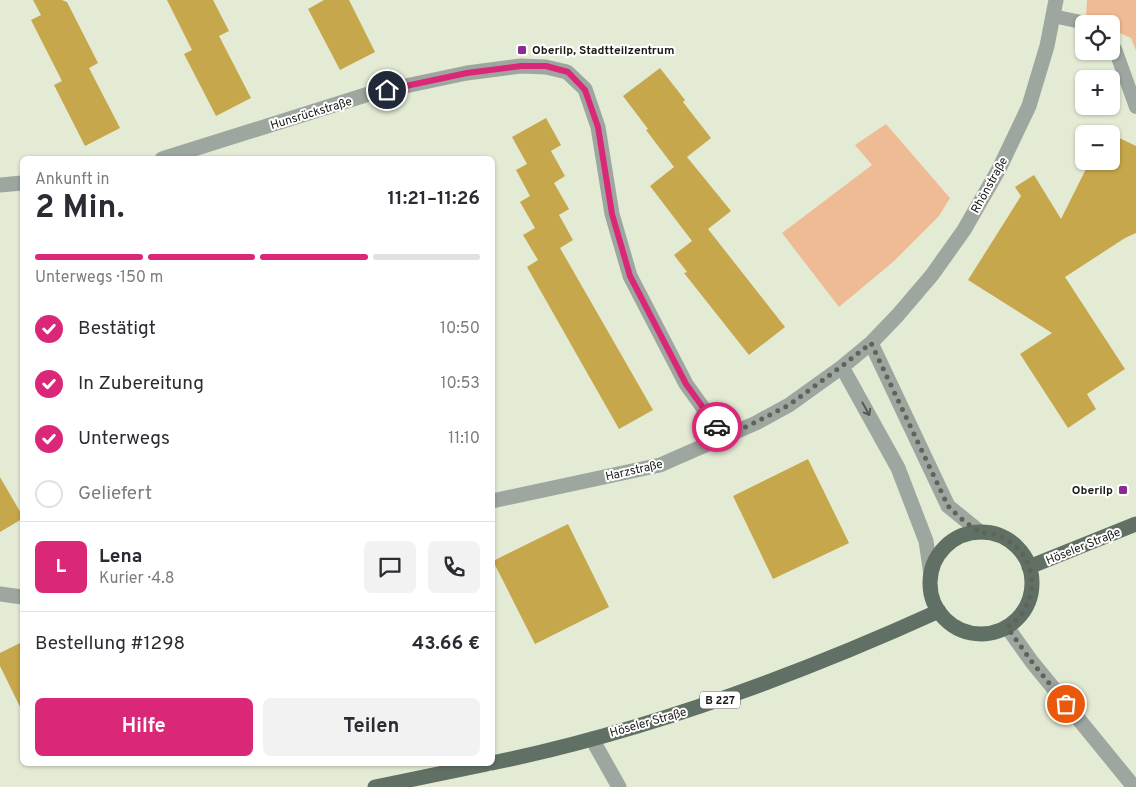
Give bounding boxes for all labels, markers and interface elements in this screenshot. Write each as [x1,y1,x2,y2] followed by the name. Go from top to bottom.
[1075,15,1120,170] map controls
[1075,15,1120,60] button: locate
[532,43,674,59] place label: Oberilp, Stadtteilzentrum
[516,44,528,56] marker: Oberilp, Stadtteilzentrum
[366,69,408,111] pin
[1075,70,1120,115] button: +
[373,76,401,104] icon: home
[269,94,354,134] street label: Hunsrückstraße
[1075,125,1120,170] button: −
[968,155,1012,216] street label: Rhönstraße
[35,170,110,190] text: Ankunft in
[387,187,480,211] text: 11:21–11:26
[35,189,125,229] text: 2 Min.
[35,268,163,288] text: Unterwegs · 150 m
[35,315,63,343] icon: check
[78,317,156,341] text: Bestätigt
[440,319,480,339] text: 10:50
[35,370,63,398] icon: check
[78,372,204,396] text: In Zubereitung
[441,374,480,394] text: 10:53
[692,402,742,452] courier
[861,402,871,417] one-way arrow
[703,413,731,441] icon: car
[35,425,63,453] icon: check
[78,427,170,451] text: Unterwegs
[448,429,480,449] text: 11:10
[604,457,664,485] street label: Harzstraße
[78,482,152,506] text: Geliefert
[1072,483,1113,499] place label: Oberilp
[1117,484,1129,496] marker: Oberilp
[1044,525,1123,569] street label: Höseler Straße
[364,541,416,593] button: chat
[428,541,480,593] button: phone
[99,545,142,569] text: Lena
[56,555,66,579] text: L
[99,569,175,589] text: Kurier · 4.8
[35,632,185,656] text: Bestellung #1298
[412,632,480,656] text: 43.66 €
[1045,683,1087,725] pin
[1052,690,1080,718] icon: bag
[700,692,740,708] road number: B 227
[35,698,253,756] button: Hilfe
[263,698,480,756] button: Teilen
[608,704,688,742] street label: Höseler Straße

